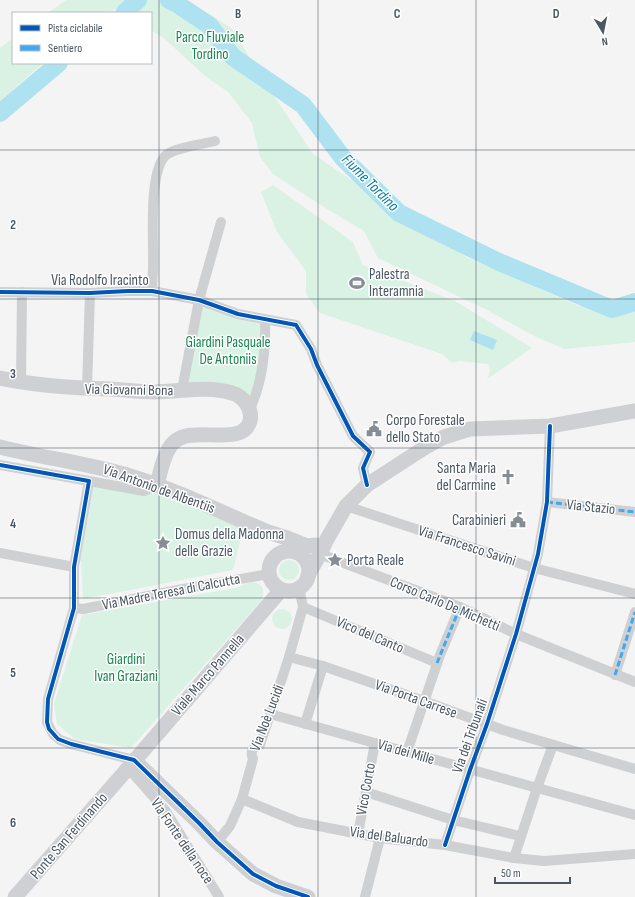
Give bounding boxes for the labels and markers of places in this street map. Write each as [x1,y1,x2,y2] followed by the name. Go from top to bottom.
[369,265,424,301] place label: Palestra Interamnia
[348,274,366,292] sports icon: Palestra Interamnia
[386,411,465,447] place label: Corpo Forestale dello Stato
[365,420,383,438] public building icon: Corpo Forestale dello Stato
[437,459,496,495] place label: Santa Maria del Carmine
[499,468,517,486] church icon: Santa Maria del Carmine
[452,511,506,530] place label: Carabinieri
[509,511,527,529] public building icon: Carabinieri
[175,525,284,561] place label: Domus della Madonna delle Grazie
[154,534,172,552] place icon: Domus della Madonna delle Grazie
[326,551,344,569] place icon: Porta Reale
[347,551,404,570] place label: Porta Reale

